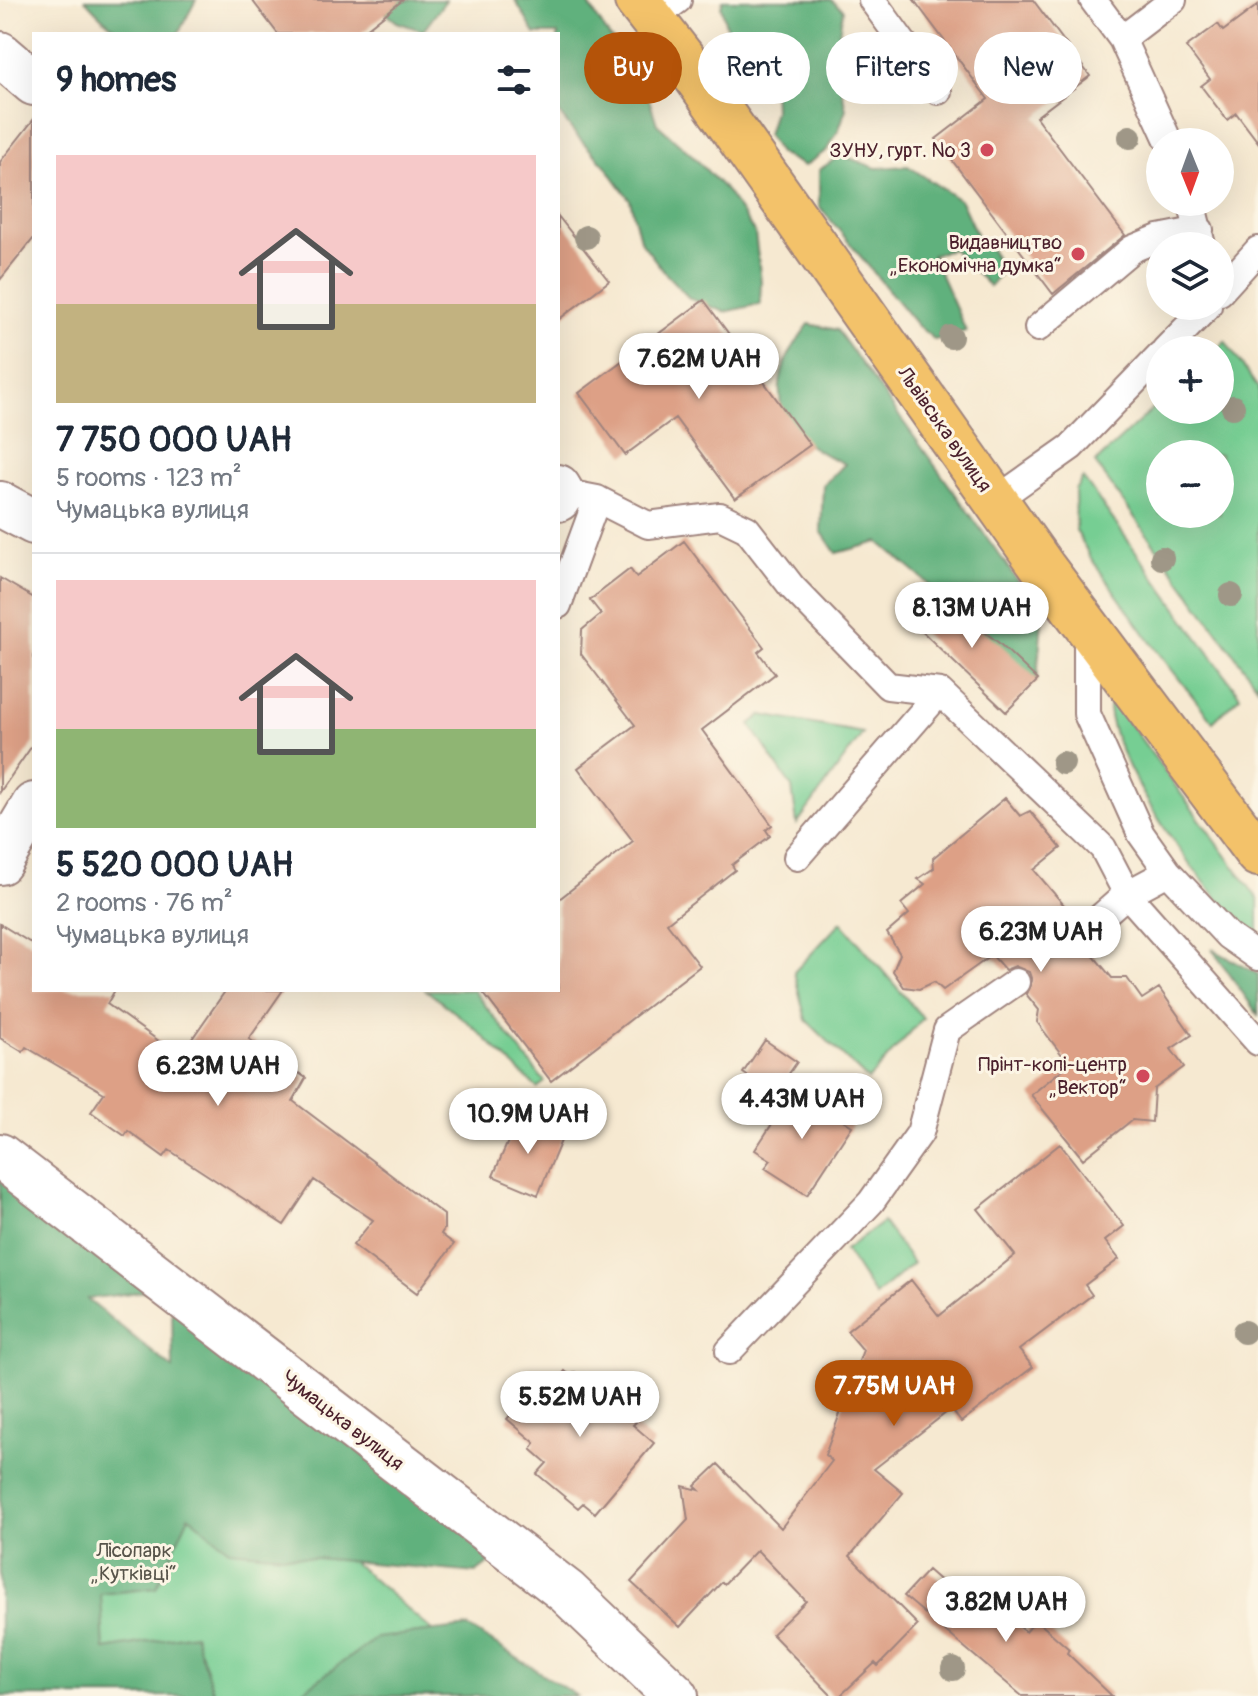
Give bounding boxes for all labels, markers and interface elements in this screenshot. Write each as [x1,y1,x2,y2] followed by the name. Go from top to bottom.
[584,32,682,104] chip: Buy
[698,32,810,104] chip: Rent
[826,32,958,104] chip: Filters
[974,32,1082,104] chip: New
[492,58,536,102] icon: filters
[56,59,176,102] text: 9 homes
[1146,128,1234,216] north arrow
[1146,128,1234,528] map controls
[830,138,971,163] place label: ЗУНУ, гурт. № 3
[978,141,996,159] marker: ЗУНУ, гурт. № 3
[224,207,368,351] icon: home
[890,230,1062,278] place label: Видавництво „Економічна думка“
[1146,232,1234,320] button: layers
[1069,245,1087,263] marker: Видавництво „Економічна думка“
[607,333,791,401] pin: 7.62M UAH
[1146,336,1234,424] button: +
[637,343,761,375] text: 7.62M UAH
[891,361,997,497] street label: Львівська вулиця
[56,419,292,462] text: 7 750 000 UAH
[1146,440,1234,528] button: −
[56,462,242,494] text: 5 rooms · 123 m²
[56,494,249,526] text: Чумацька вулиця
[880,582,1064,650] pin: 8.13M UAH
[913,592,1031,624] text: 8.13M UAH
[224,632,368,776] icon: home
[56,844,293,887] text: 5 520 000 UAH
[56,887,233,919] text: 2 rooms · 76 m²
[949,906,1133,974] pin: 6.23M UAH
[979,916,1103,948] text: 6.23M UAH
[56,919,249,951] text: Чумацька вулиця
[126,1040,310,1108] pin: 6.23M UAH
[156,1050,280,1082] text: 6.23M UAH
[978,1052,1127,1100] place label: Прінт-копі-центр „Вектор“
[1134,1067,1152,1085] marker: Прінт-копі-центр „Вектор“
[710,1073,894,1141] pin: 4.43M UAH
[739,1083,865,1115] text: 4.43M UAH
[436,1088,620,1156] pin: 10.9M UAH
[467,1098,589,1130] text: 10.9M UAH
[802,1360,986,1428] pin: 7.75M UAH
[276,1365,409,1476] street label: Чумацька вулиця
[833,1370,955,1402] text: 7.75M UAH
[488,1371,672,1439] pin: 5.52M UAH
[518,1381,642,1413] text: 5.52M UAH
[91,1538,177,1586] park label: Лісопарк „Кутківці“
[914,1576,1098,1644] pin: 3.82M UAH
[945,1586,1067,1618] text: 3.82M UAH

